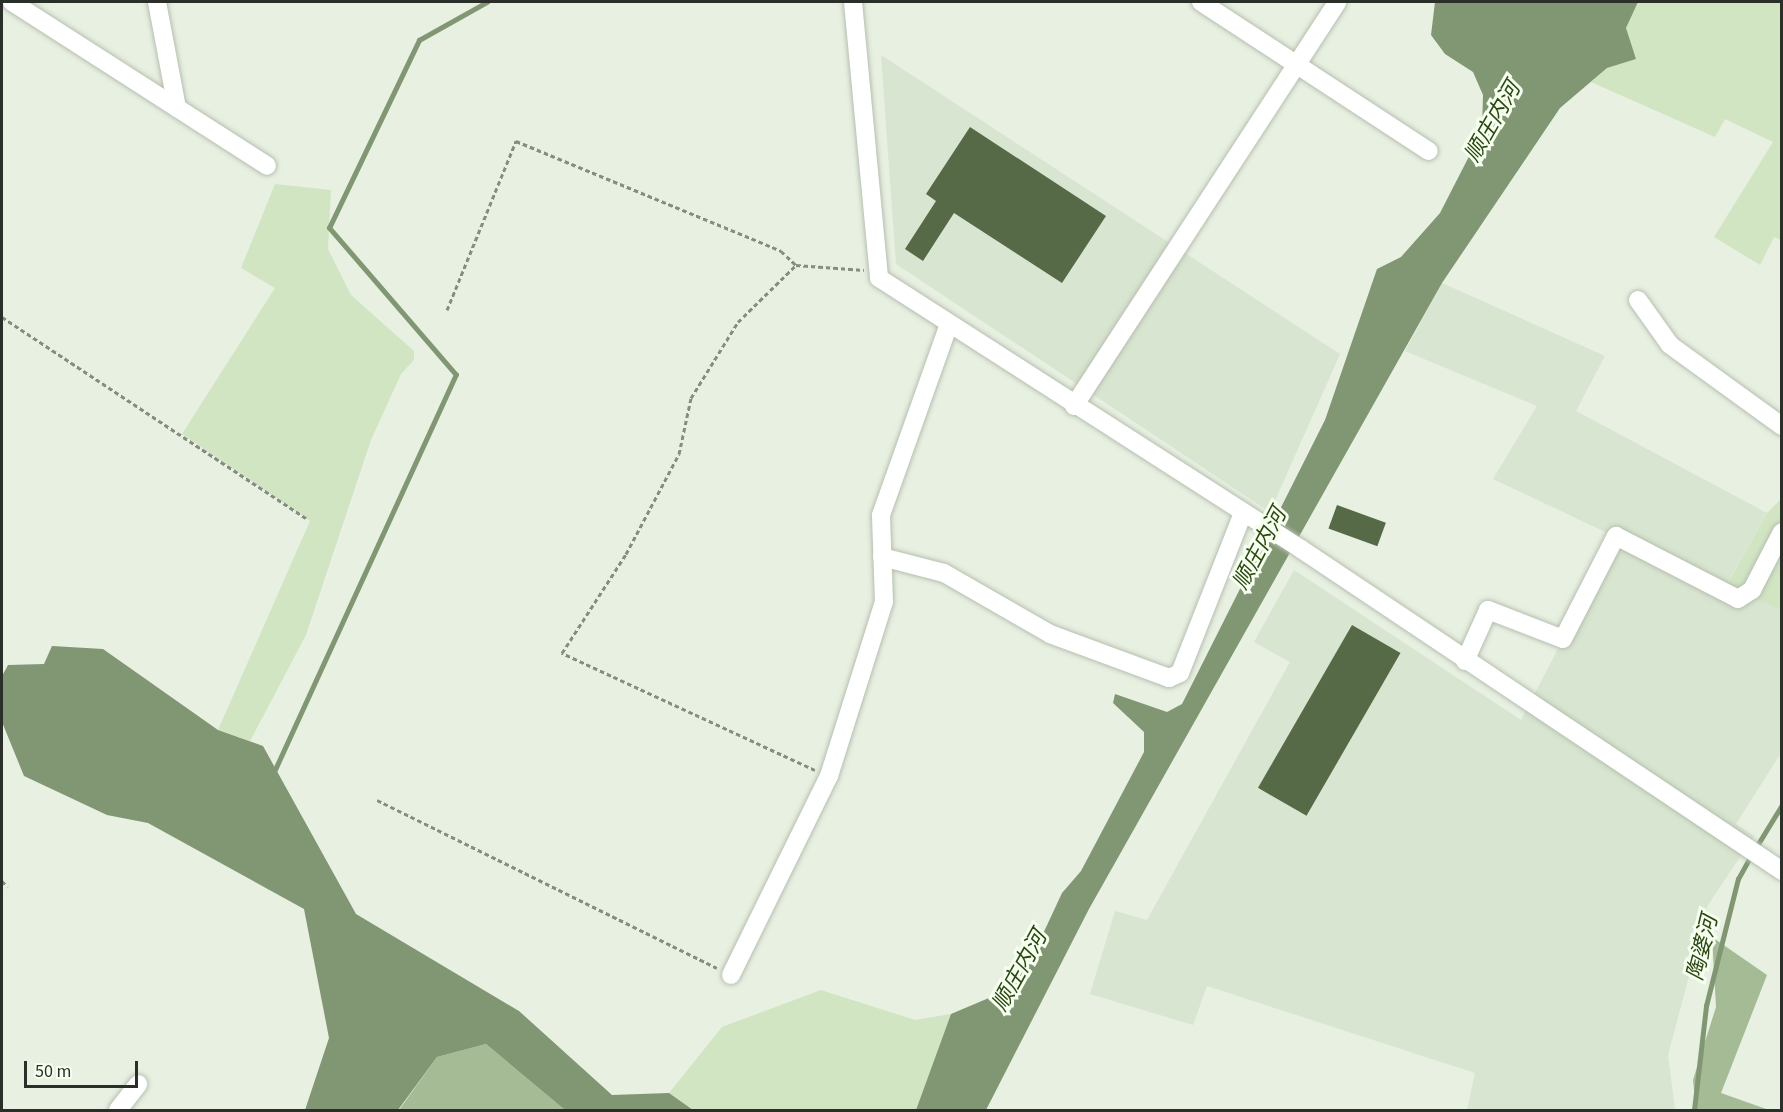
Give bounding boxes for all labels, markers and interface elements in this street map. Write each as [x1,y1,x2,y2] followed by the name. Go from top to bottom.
[1460,77,1526,167] water label: 顺庄内河
[1228,504,1292,594] water label: 顺庄内河
[1682,913,1724,983] water label: 陶婆河
[987,926,1053,1016] water label: 顺庄内河
[27,1049,141,1087] scale bar
[35,1059,71,1084] text: 50 m

